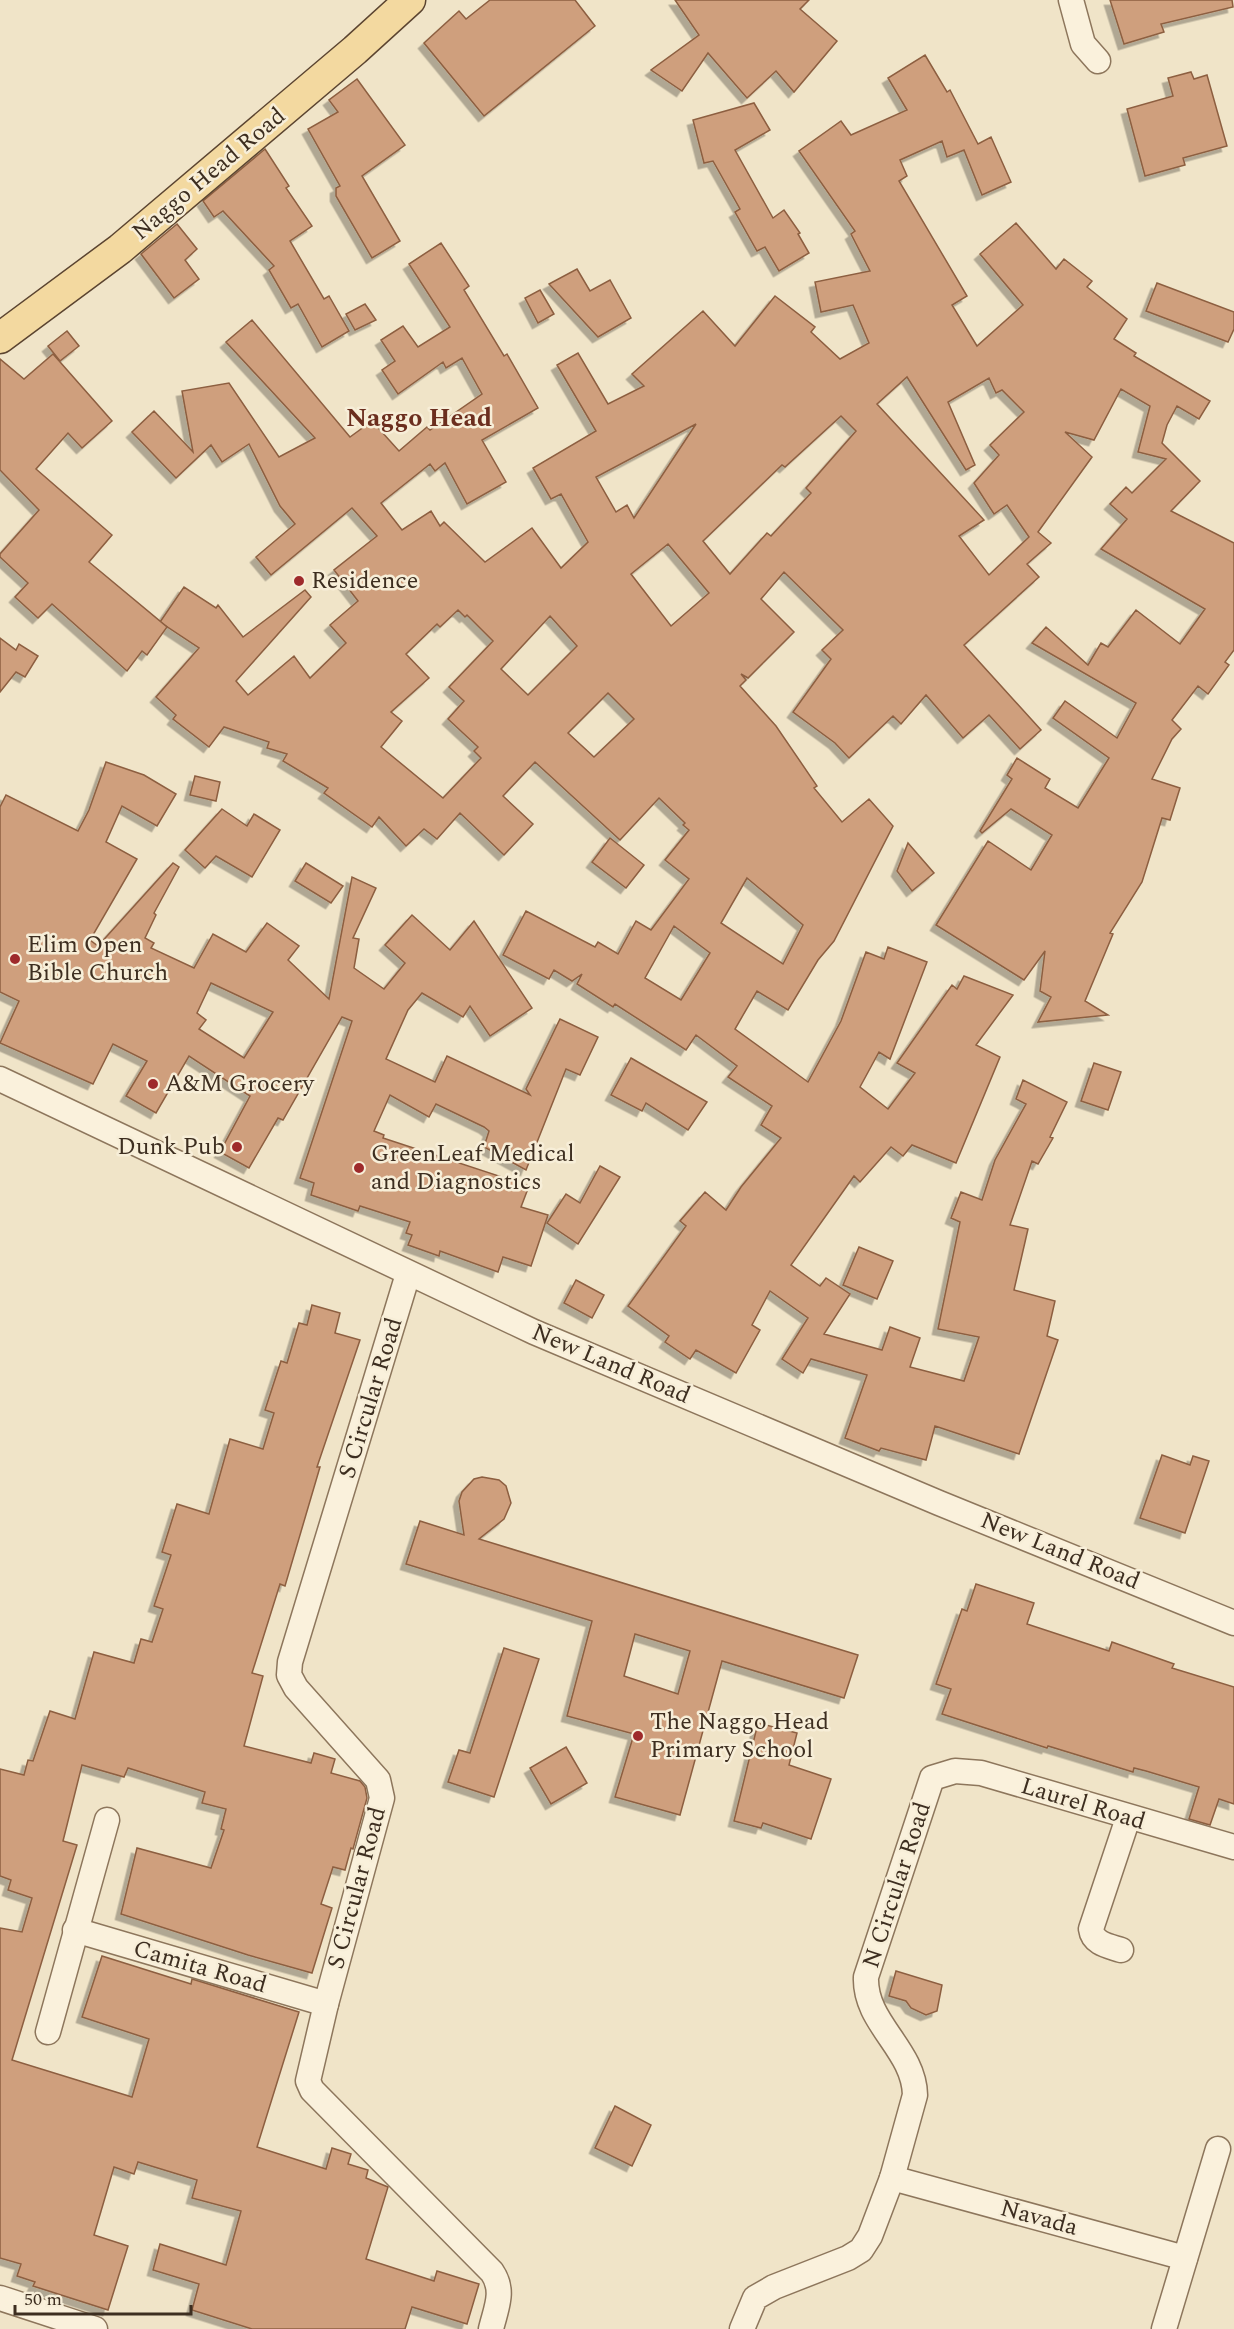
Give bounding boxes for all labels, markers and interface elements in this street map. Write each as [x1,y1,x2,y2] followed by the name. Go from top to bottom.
[124,99,294,249] street label: Naggo Head Road
[346,398,492,438] district label: Naggo Head
[311,563,418,599] place label: Residence
[292,574,306,588] marker: Residence
[27,927,168,991] place label: Elim Open Bible Church
[8,952,22,966] marker: Elim Open Bible Church
[165,1066,315,1102] place label: A&M Grocery
[146,1077,160,1091] marker: A&M Grocery
[117,1129,225,1165] place label: Dunk Pub
[371,1136,575,1200] place label: GreenLeaf Medical and Diagnostics
[230,1140,244,1154] marker: Dunk Pub
[352,1161,366,1175] marker: GreenLeaf Medical and Diagnostics
[329,1313,413,1483] street label: S Circular Road
[526,1314,696,1414] street label: New Land Road
[975,1503,1145,1599] street label: New Land Road
[650,1704,829,1768] place label: The Naggo Head Primary School
[631,1729,645,1743] marker: The Naggo Head Primary School
[1016,1768,1150,1840] street label: Laurel Road
[853,1797,941,1973] street label: N Circular Road
[318,1803,396,1973] street label: S Circular Road
[129,1931,271,2003] street label: Camita Road
[996,2190,1082,2246] street label: Navada
[15,2278,190,2316] scale bar
[24,2286,62,2313] text: 50 m

